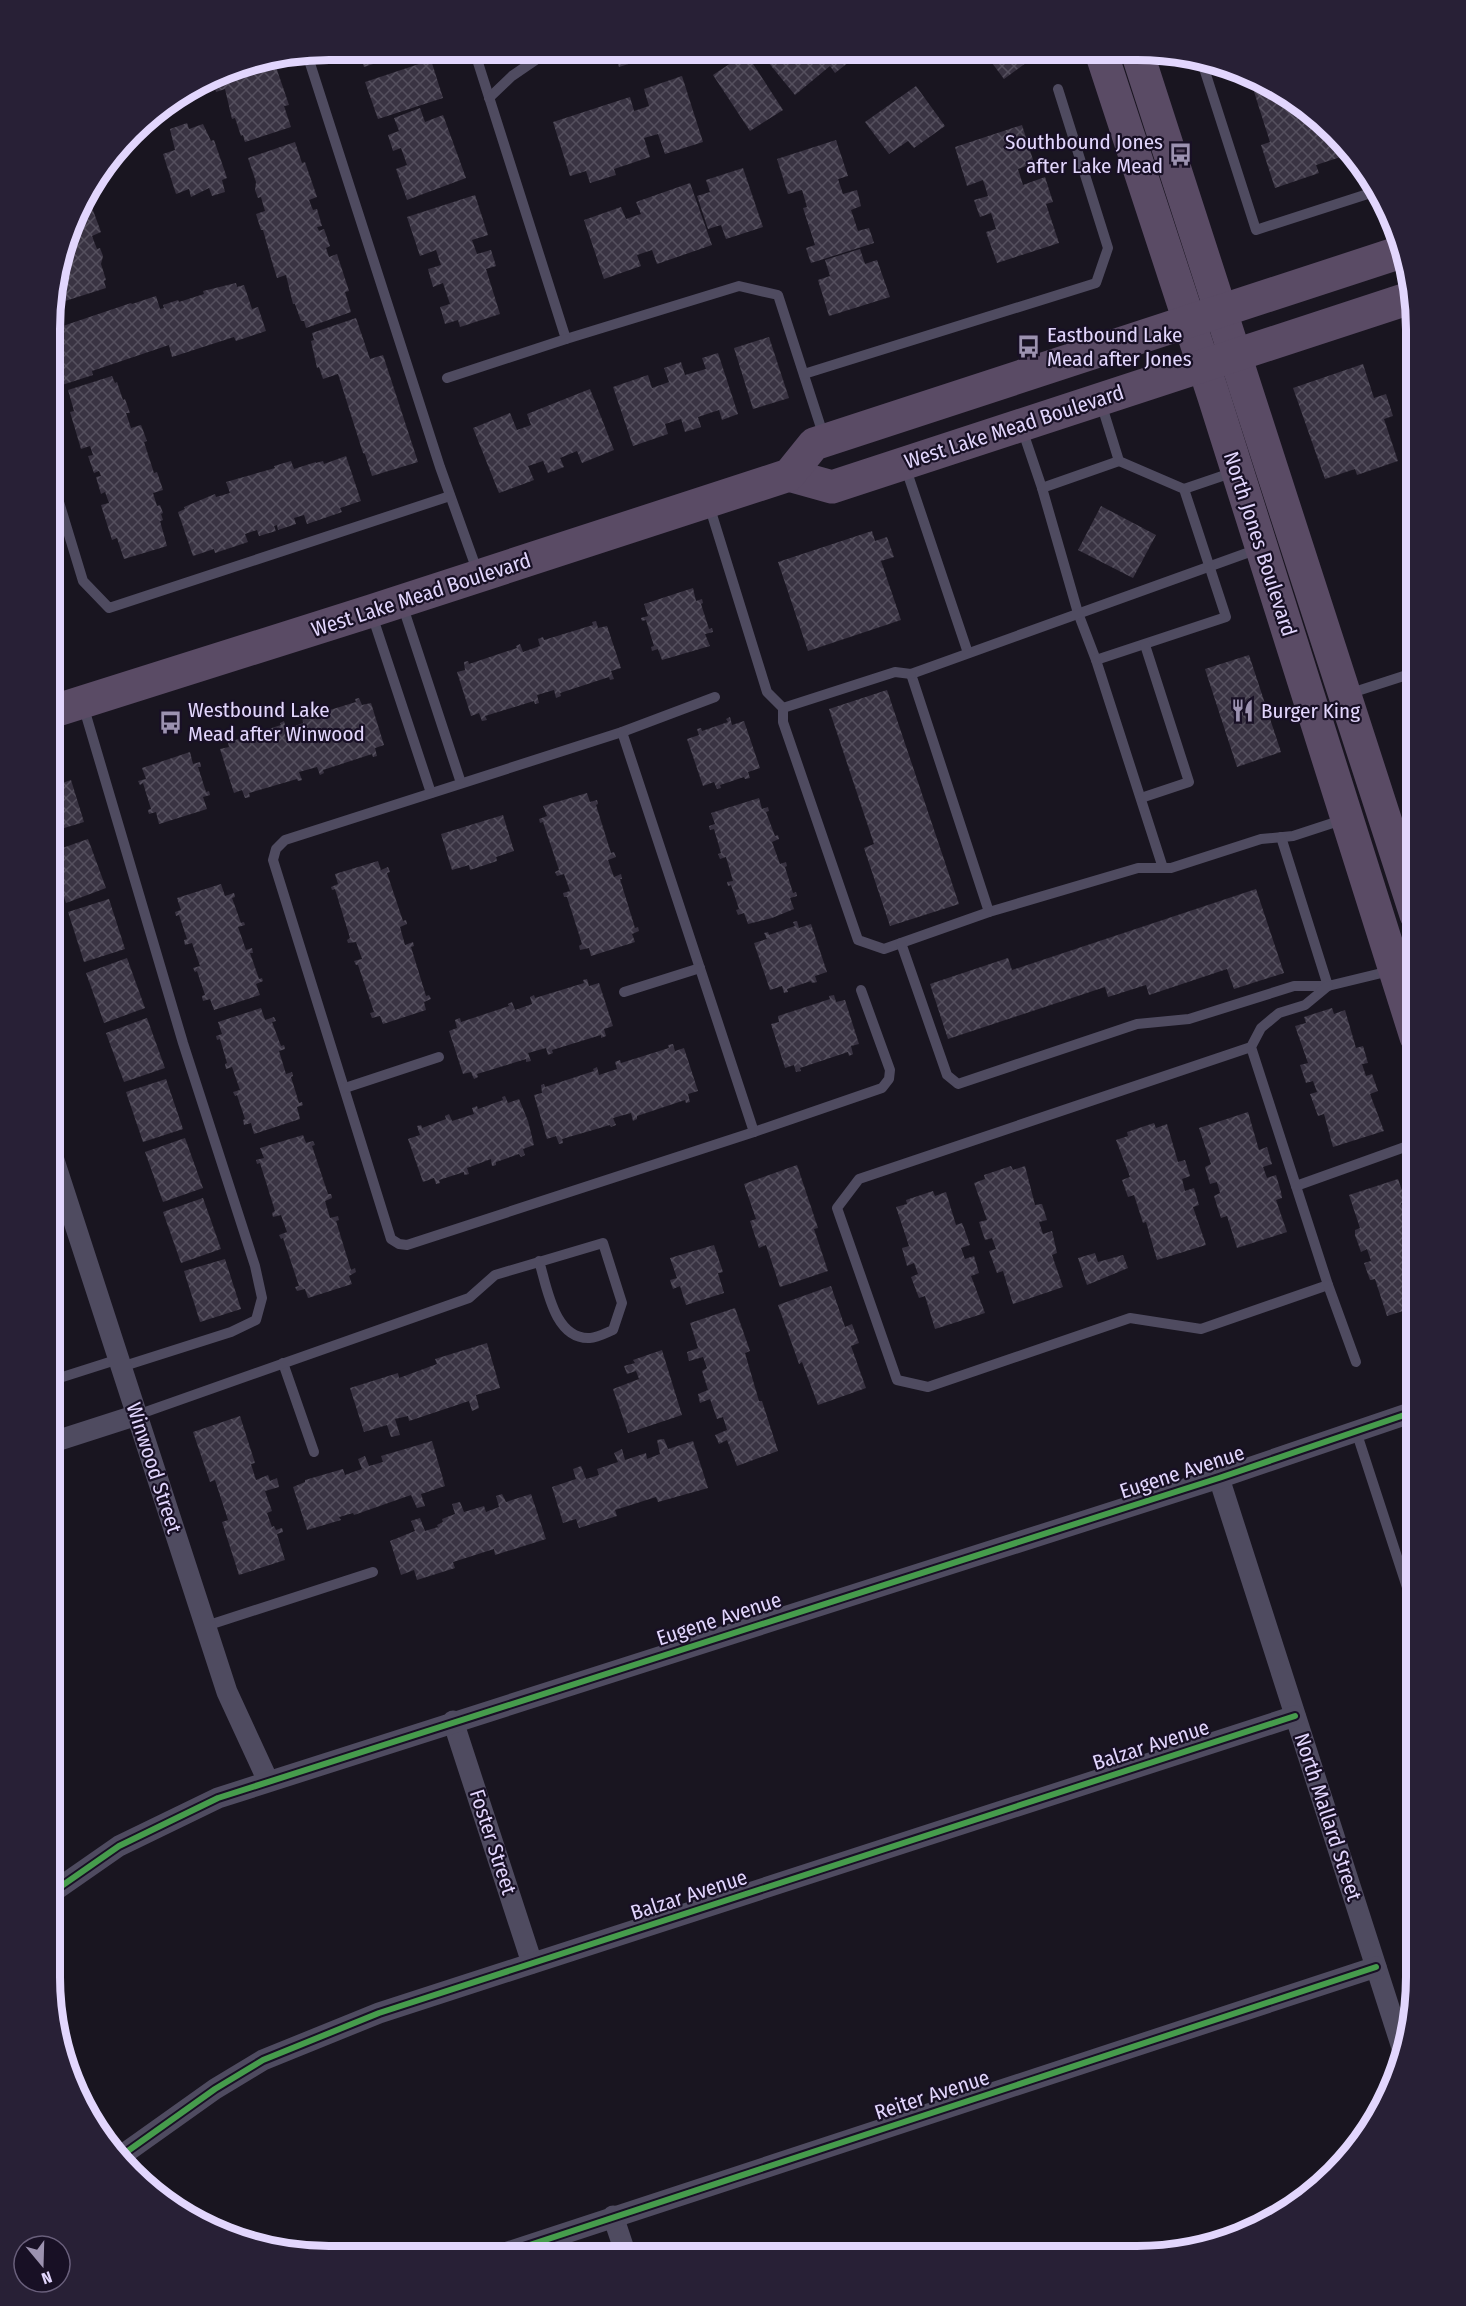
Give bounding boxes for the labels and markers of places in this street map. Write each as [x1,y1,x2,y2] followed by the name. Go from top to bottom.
[1005,129,1163,179] place label: Southbound Jones after Lake Mead
[1168,141,1194,167] bus stop icon: Southbound Jones after Lake Mead
[1047,322,1192,372] place label: Eastbound Lake Mead after Jones
[1016,334,1042,360] bus stop icon: Eastbound Lake Mead after Jones
[188,697,365,747] place label: Westbound Lake Mead after Winwood
[1230,698,1256,724] restaurant icon: Burger King
[1261,698,1360,724] place label: Burger King
[157,709,183,735] bus stop icon: Westbound Lake Mead after Winwood

